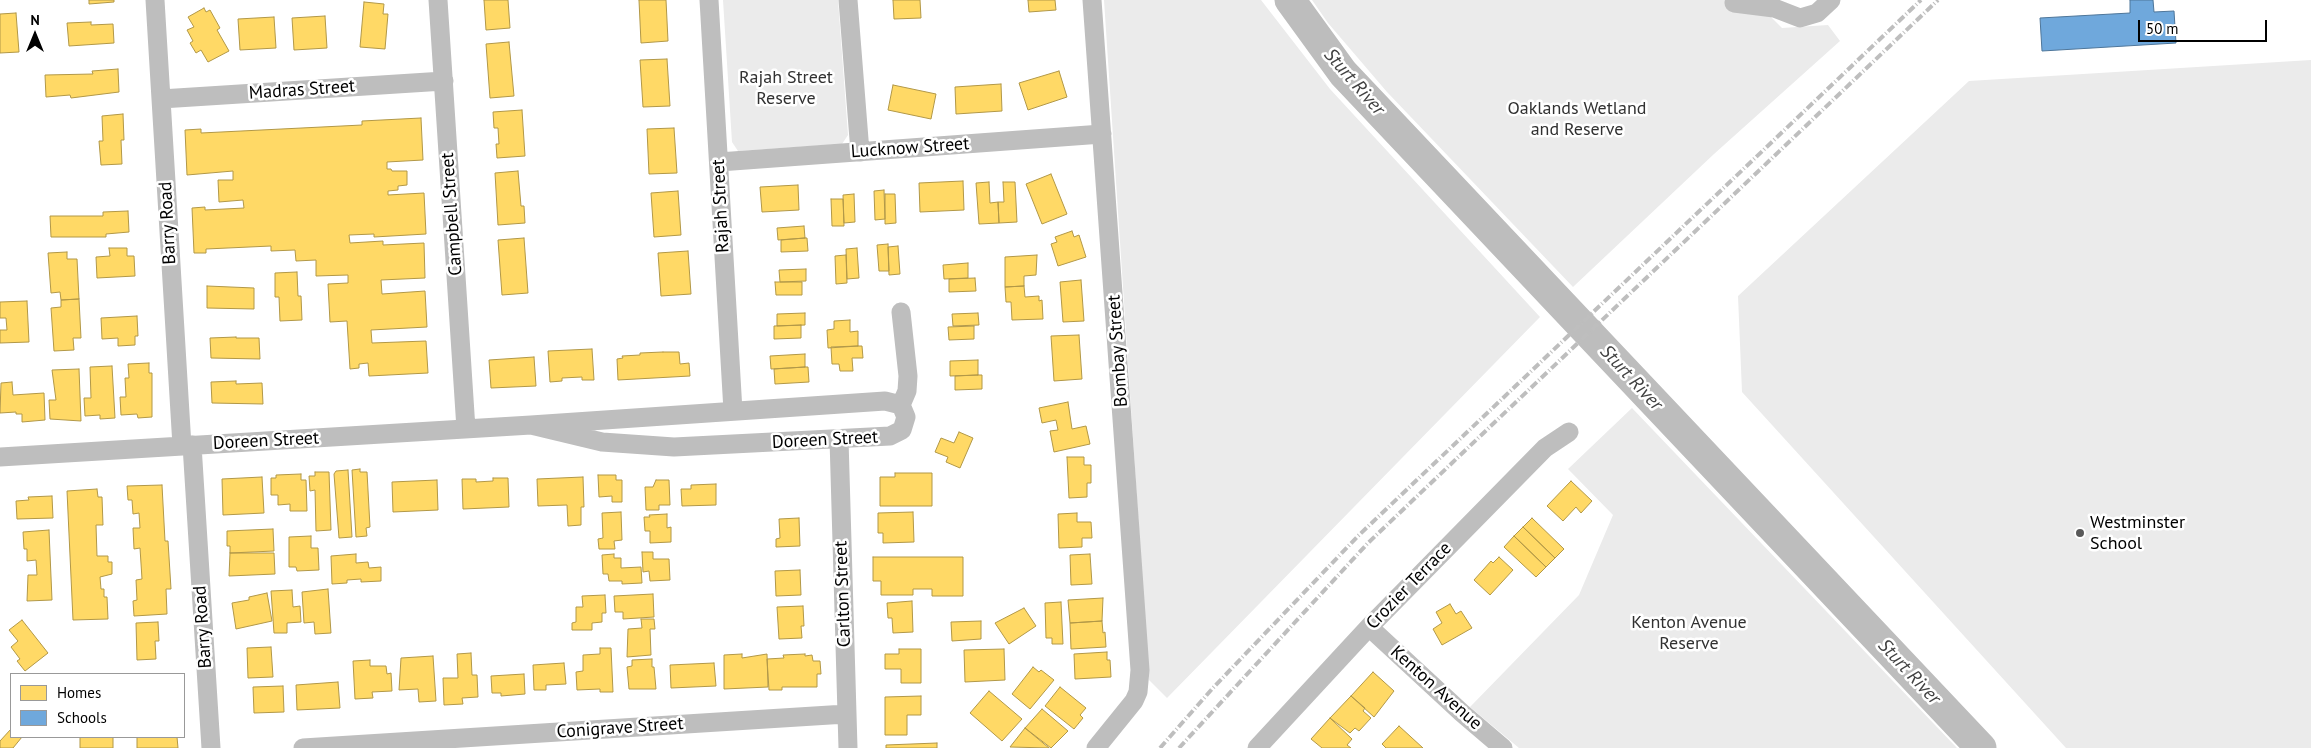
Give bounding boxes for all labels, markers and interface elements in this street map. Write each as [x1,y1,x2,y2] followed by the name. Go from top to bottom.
[10,10,60,60] north arrow
[2141,10,2270,42] scale bar
[30,11,40,29] text: N
[2146,19,2179,38] text: 50 m
[1319,44,1389,120] water label: Sturt River
[739,67,833,110] park label: Rajah Street Reserve
[248,76,356,104] street label: Madras Street
[1507,98,1647,140] park label: Oaklands Wetland and Reserve
[850,133,970,163] street label: Lucknow Street
[437,152,467,276] street label: Campbell Street
[708,159,734,253] street label: Rajah Street
[155,181,181,265] street label: Barry Road
[1103,294,1133,408] street label: Bombay Street
[1595,341,1667,415] water label: Sturt River
[771,426,879,454] street label: Doreen Street
[212,427,320,455] street label: Doreen Street
[2090,512,2185,554] place label: Westminster School
[2074,527,2086,539] marker: Westminster School
[1362,538,1456,634] street label: Crozier Terrace
[830,540,856,648] street label: Carlton Street
[189,585,217,669] street label: Barry Road
[1631,612,1747,654] park label: Kenton Avenue Reserve
[1873,635,1945,709] water label: Sturt River
[1386,641,1486,735] street label: Kenton Avenue
[10,673,185,738] legend
[57,683,101,702] text: Homes
[57,708,107,727] text: Schools
[556,713,684,743] street label: Conigrave Street

